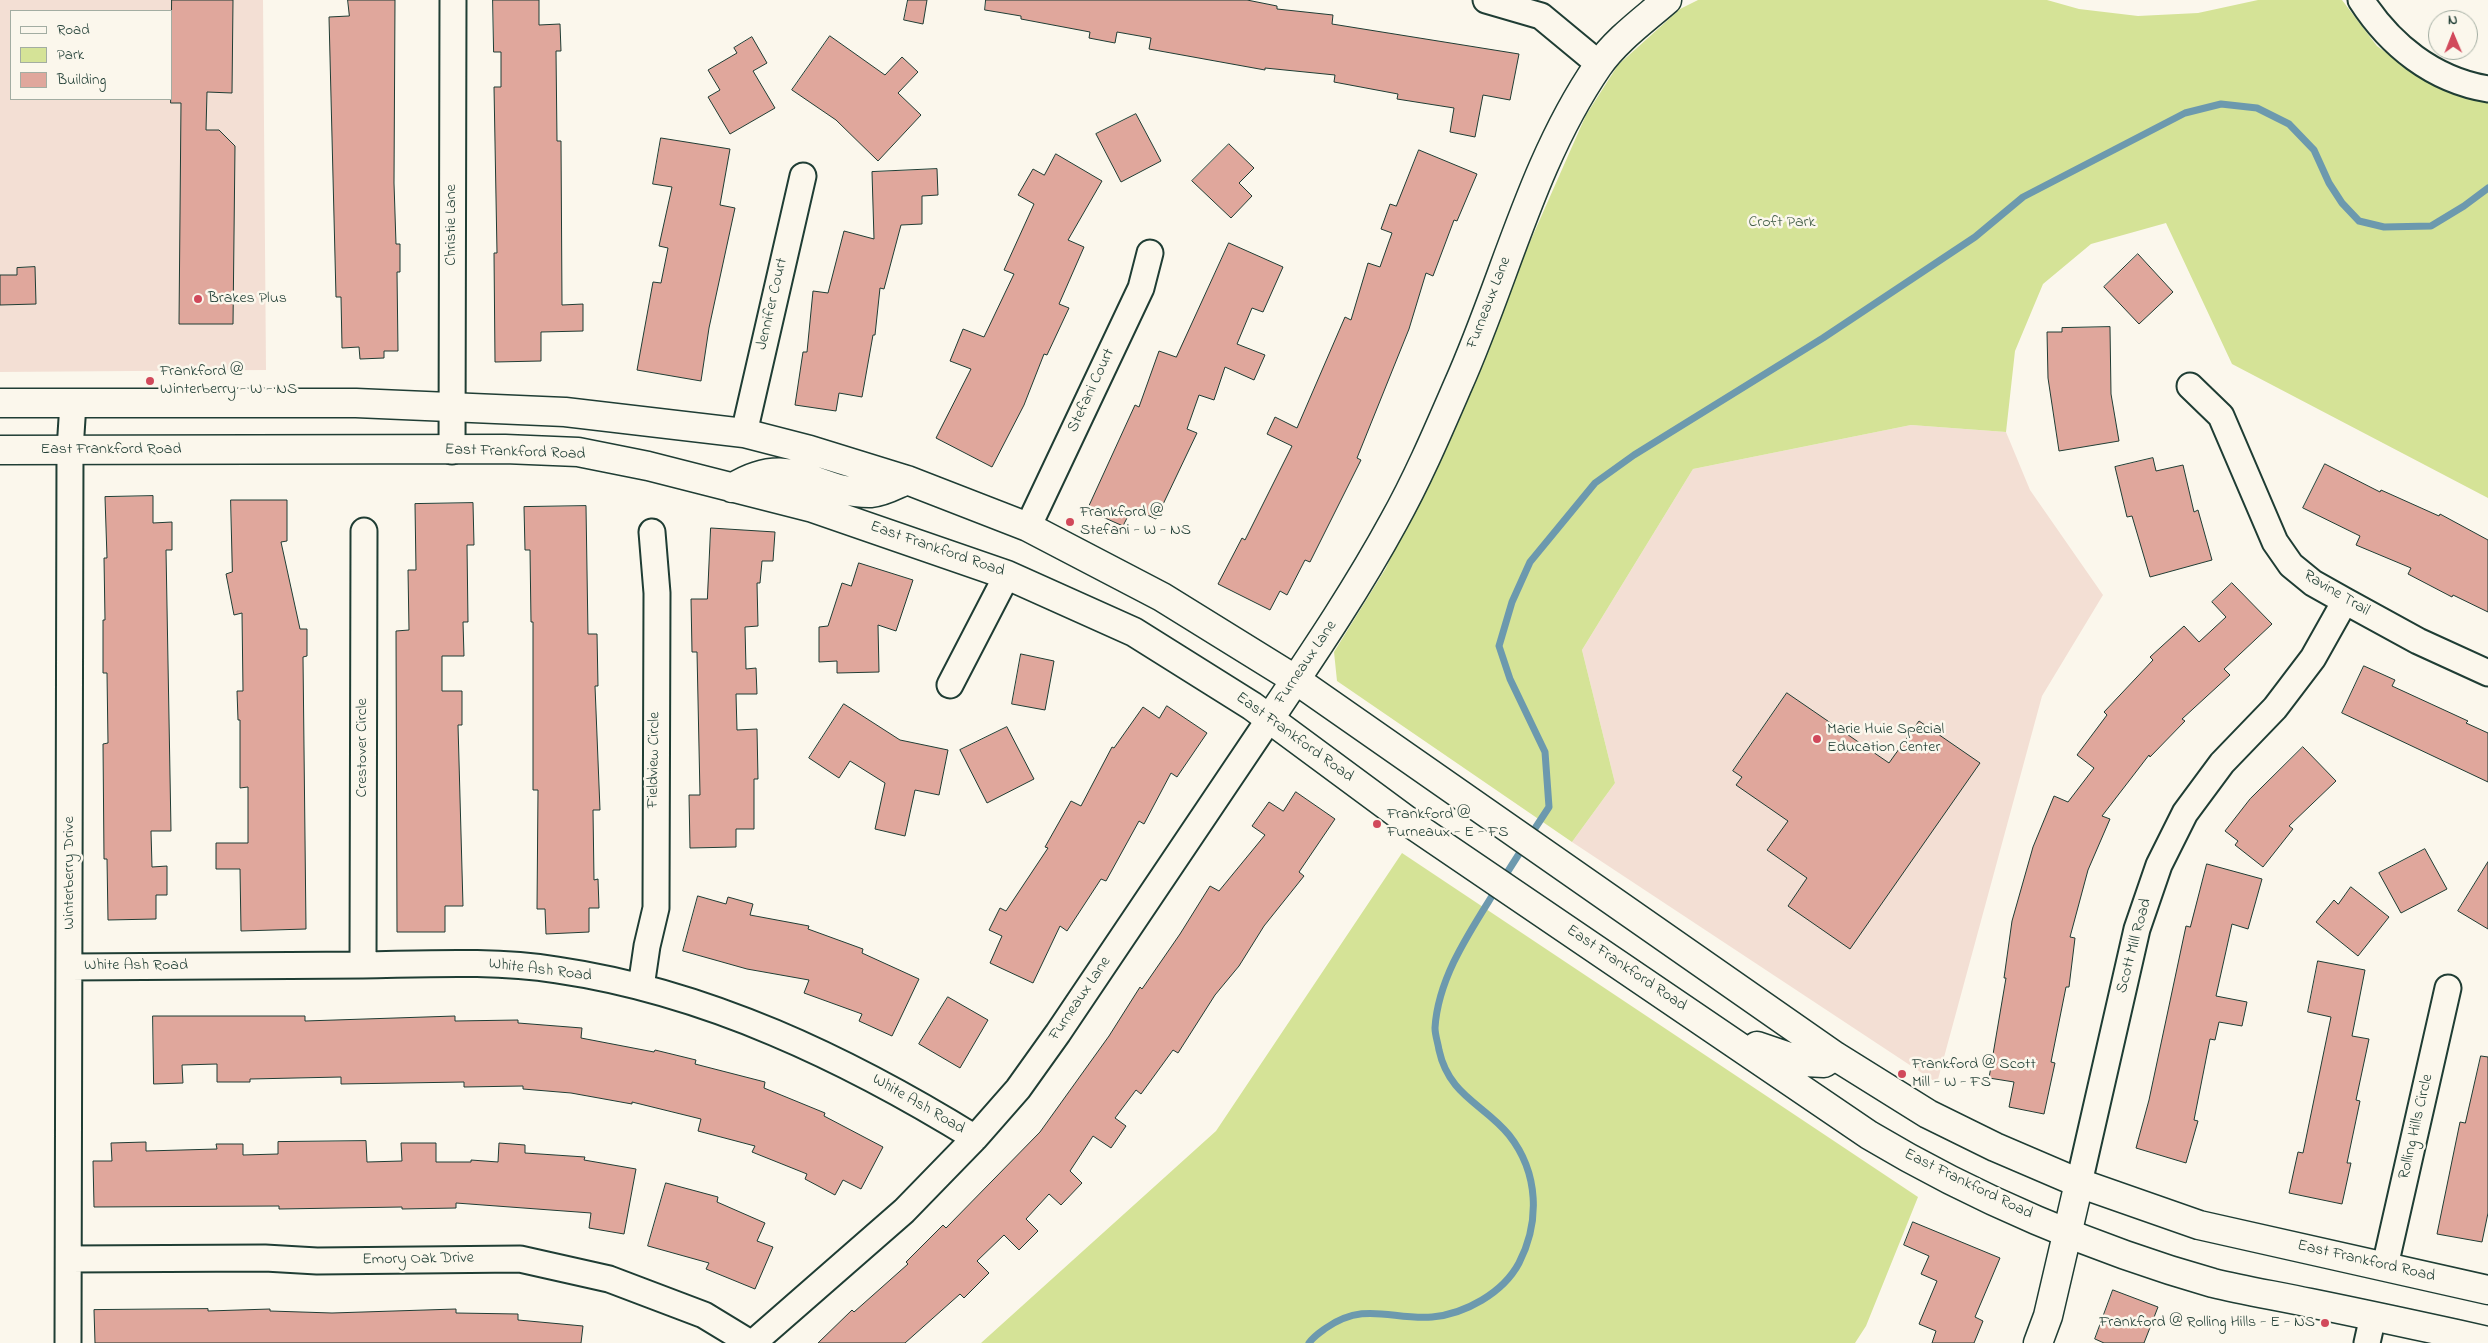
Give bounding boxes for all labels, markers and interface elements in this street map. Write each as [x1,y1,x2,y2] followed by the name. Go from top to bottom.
[10,10,172,100] legend
[2428,10,2478,60] north arrow
[2448,10,2458,31] text: N
[57,19,90,41] text: Road
[57,44,84,66] text: Park
[57,69,106,91] text: Building
[442,184,462,266] street label: Christie Lane
[1748,213,1816,233] park label: Croft Park
[1464,254,1516,352] street label: Furneaux Lane
[753,256,793,352] street label: Jennifer Court
[208,289,287,309] place label: Brakes Plus
[192,293,204,305] marker: Brakes Plus
[1064,346,1120,436] street label: Stefani Court
[160,362,297,400] place label: Frankford @ Winterberry - W - NS
[144,375,156,387] marker: Frankford @ Winterberry - W - NS
[41,440,181,460] street label: East Frankford Road
[444,441,586,465] street label: East Frankford Road
[1080,503,1191,541] place label: Frankford @ Stefani - W - NS
[1064,516,1076,528] marker: Frankford @ Stefani - W - NS
[867,518,1007,582] street label: East Frankford Road
[2299,567,2373,621] street label: Ravine Trail
[1272,617,1342,709] street label: Furneaux Lane
[1231,689,1357,787] street label: East Frankford Road
[353,698,373,798] street label: Crestover Circle
[645,712,665,808] street label: Fieldview Circle
[1827,720,1944,758] place label: Marie Huie Special Education Center
[1811,733,1823,745] marker: Marie Huie Special Education Center
[1387,805,1509,843] place label: Frankford @ Furneaux - E - FS
[60,816,80,930] street label: Winterberry Drive
[1371,818,1383,830] marker: Frankford @ Furneaux - E - FS
[2113,897,2157,995] street label: Scott Mill Road
[1562,922,1690,1016] street label: East Frankford Road
[1046,953,1116,1045] street label: Furneaux Lane
[487,955,593,987] street label: White Ash Road
[84,956,188,976] street label: White Ash Road
[1912,1055,2036,1093] place label: Frankford @ Scott Mill - W - FS
[1896,1068,1908,1080] marker: Frankford @ Scott Mill - W - FS
[868,1071,968,1139] street label: White Ash Road
[2396,1073,2438,1181] street label: Rolling Hills Circle
[1900,1145,2036,1225] street label: East Frankford Road
[2295,1237,2437,1287] street label: East Frankford Road
[362,1249,474,1271] street label: Emory Oak Drive
[2099,1313,2315,1333] place label: Frankford @ Rolling Hills - E - NS
[2319,1317,2331,1329] marker: Frankford @ Rolling Hills - E - NS

